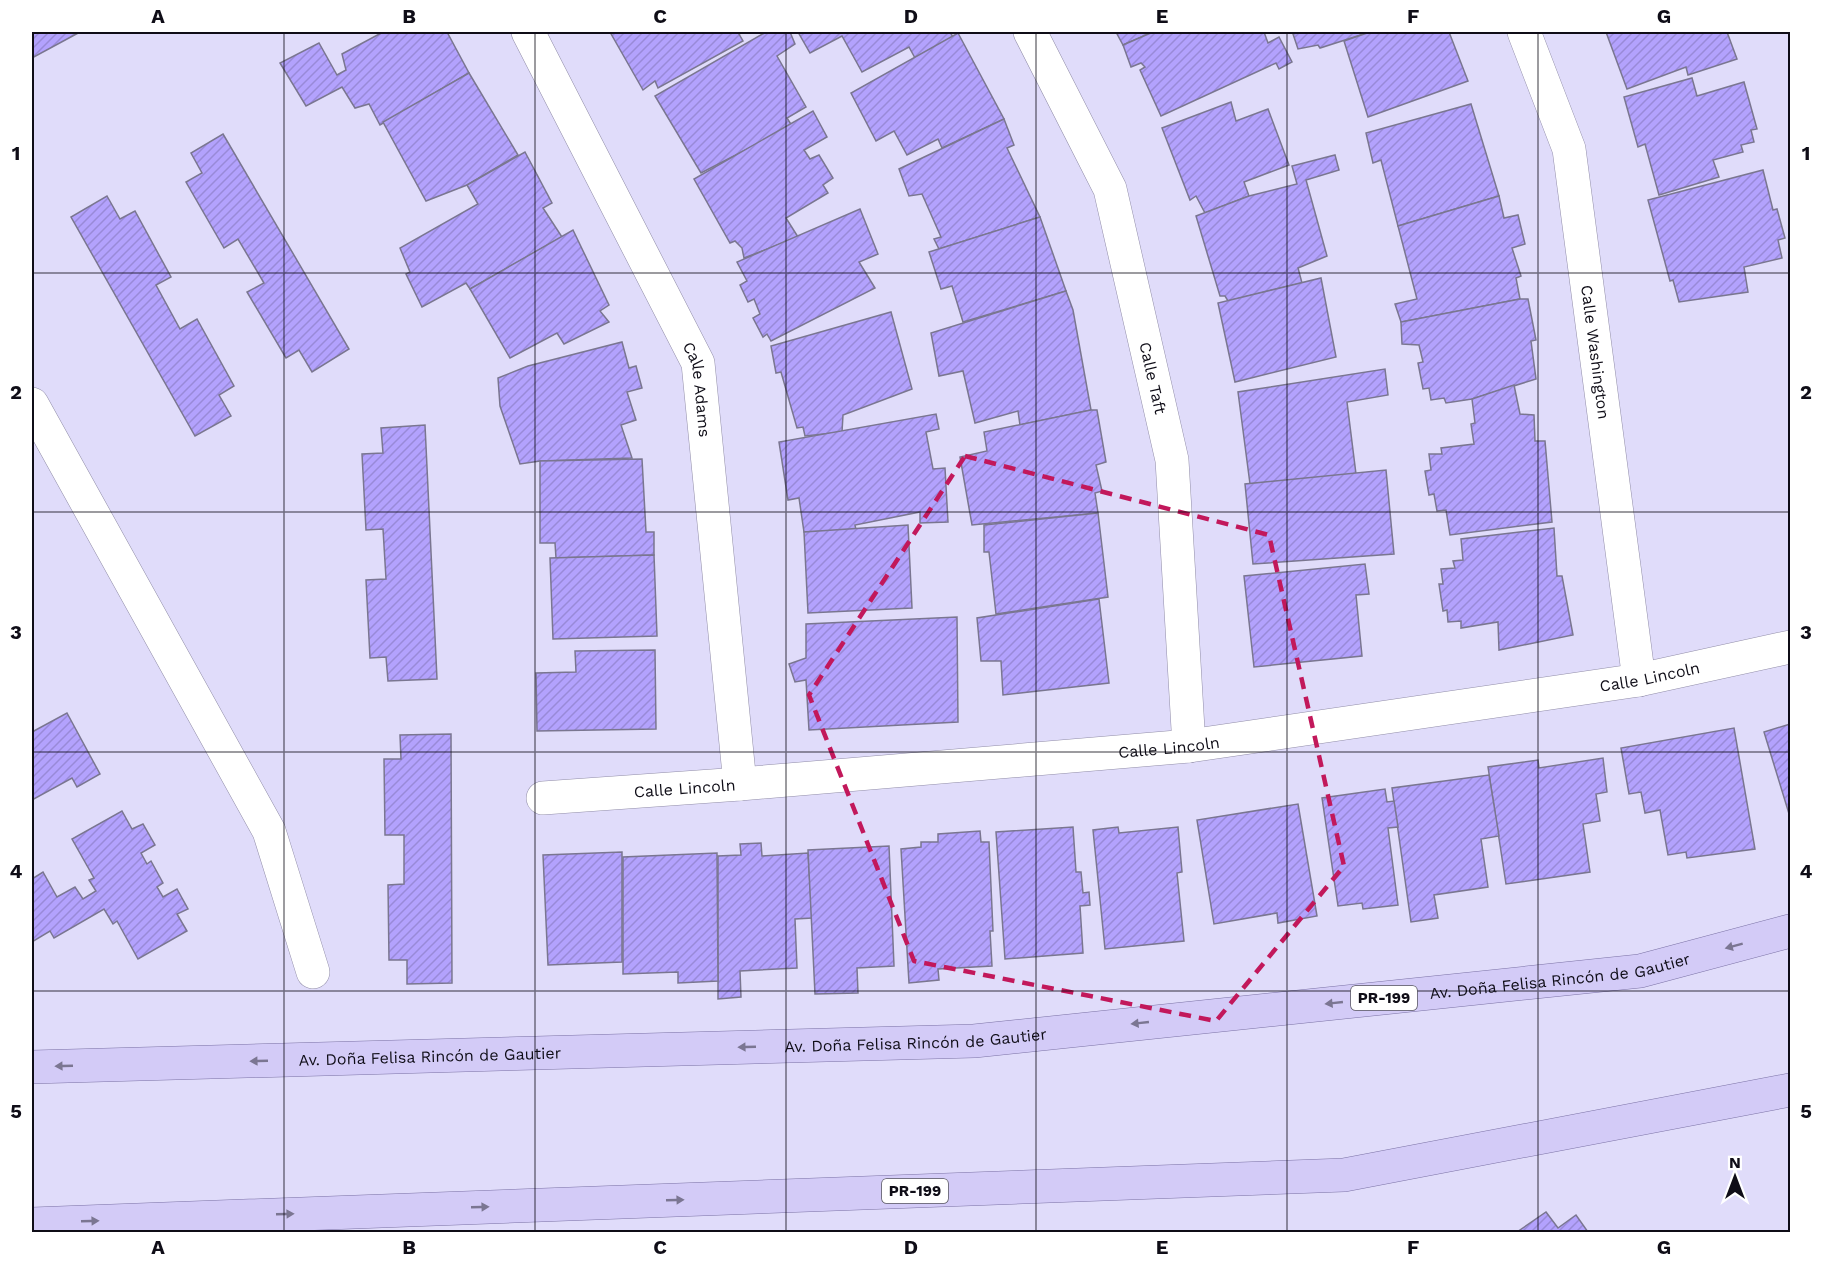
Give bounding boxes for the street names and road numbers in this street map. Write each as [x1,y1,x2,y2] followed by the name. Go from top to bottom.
[1577,284,1614,420] street label: Calle Washington
[679,338,715,438] street label: Calle Adams
[1136,340,1171,416] street label: Calle Taft
[1598,657,1702,695] street label: Calle Lincoln
[1117,732,1221,761] street label: Calle Lincoln
[633,775,736,801] street label: Calle Lincoln
[1429,948,1693,1003] street label: Av. Doña Felisa Rincón de Gautier
[1351,986,1417,1010] road number: PR-199
[784,1024,1048,1056] street label: Av. Doña Felisa Rincón de Gautier
[298,1043,562,1069] street label: Av. Doña Felisa Rincón de Gautier
[882,1179,948,1203] road number: PR-199

